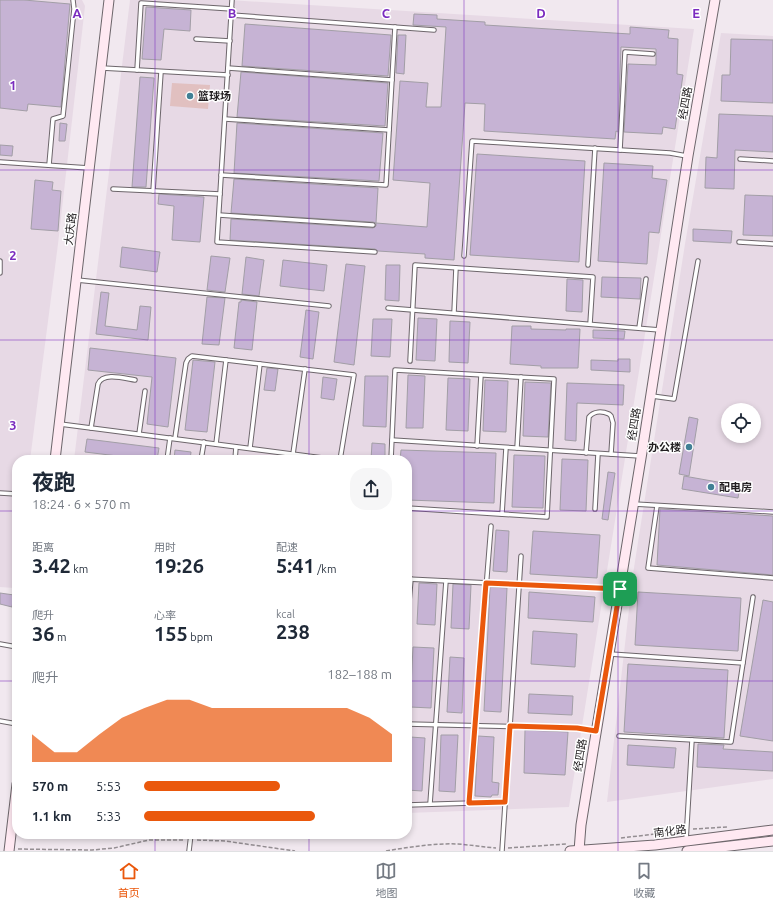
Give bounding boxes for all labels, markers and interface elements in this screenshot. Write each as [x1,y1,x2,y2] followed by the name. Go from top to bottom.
[72,6,82,20] text: A
[228,6,237,20] text: B
[382,6,391,20] text: C
[536,6,546,20] text: D
[692,6,700,20] text: E
[9,78,17,92] text: 1
[676,86,694,120] street label: 经四路
[198,90,231,102] place label: 篮球场
[185,91,195,101] marker: 篮球场
[62,212,78,246] street label: 大庆路
[9,248,17,262] text: 2
[721,403,761,443] map controls
[721,403,761,443] button: locate
[625,407,643,441] street label: 经四路
[9,418,17,432] text: 3
[648,441,681,453] place label: 办公楼
[684,442,694,452] marker: 办公楼
[350,468,392,510] button: share
[32,469,76,494] text: 夜跑
[719,481,752,493] place label: 配电房
[706,482,716,492] marker: 配电房
[32,497,131,511] text: 18:24 · 6 × 570 m
[32,541,54,553] text: 距离
[154,541,176,553] text: 用时
[276,541,298,553] text: 配速
[32,554,71,577] text: 3.42
[154,554,204,577] text: 19:26
[276,554,315,577] text: 5:41
[71,563,88,575] text: km
[315,563,336,575] text: /km
[603,572,637,606] pin
[609,578,631,600] icon: arrive
[276,608,295,620] text: kcal
[32,609,54,621] text: 爬升
[154,609,176,621] text: 心率
[276,620,310,643] text: 238
[32,622,55,645] text: 36
[154,622,188,645] text: 155
[55,631,67,643] text: m
[188,631,213,643] text: bpm
[327,667,392,681] text: 182–188 m
[32,670,58,684] text: 爬升
[571,738,589,772] street label: 经四路
[32,779,68,793] text: 570 m
[96,779,121,793] text: 5:53
[32,809,71,823] text: 1.1 km
[96,809,121,823] text: 5:33
[653,823,687,839] street label: 南化路
[118,860,140,900] tab: 首页
[375,860,397,900] tab: 地图
[633,860,655,900] tab: 收藏

